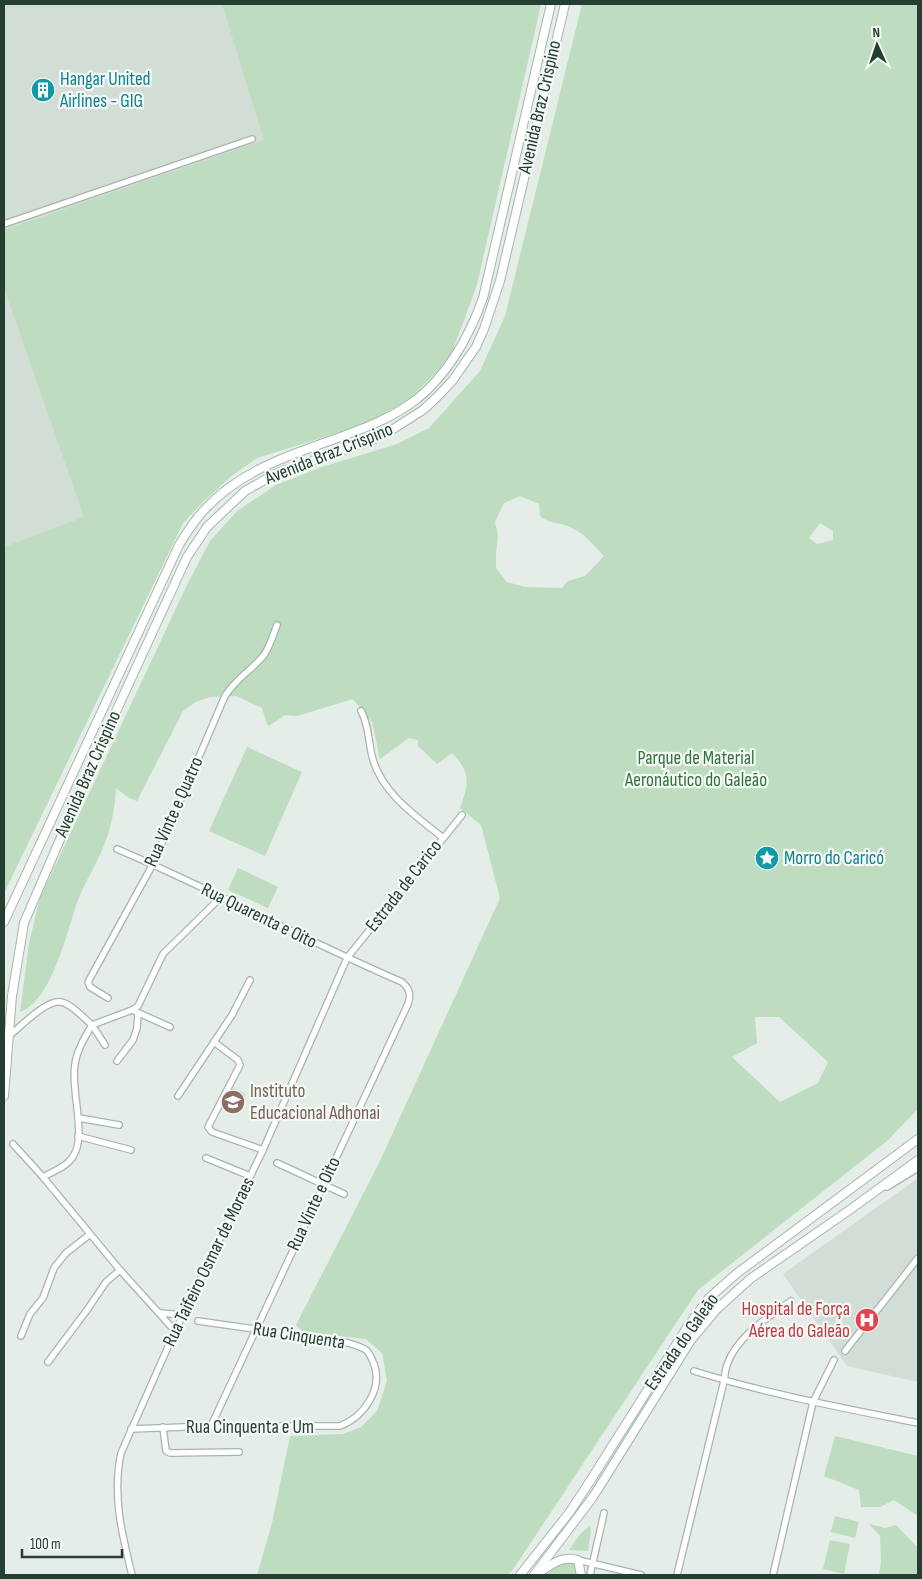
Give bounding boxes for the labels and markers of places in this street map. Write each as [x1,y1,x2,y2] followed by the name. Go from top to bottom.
[59,68,151,113] place label: Hangar United Airlines - GIG
[30,77,56,103] building icon: Hangar United Airlines - GIG
[754,845,780,871] place icon: Morro do Caricó
[784,847,884,870] place label: Morro do Caricó
[250,1080,380,1125] place label: Instituto Educacional Adhonai
[220,1089,246,1115] school or university icon: Instituto Educacional Adhonai
[741,1298,850,1343] place label: Hospital de Força Aérea do Galeão
[854,1307,880,1333] hospital icon: Hospital de Força Aérea do Galeão

